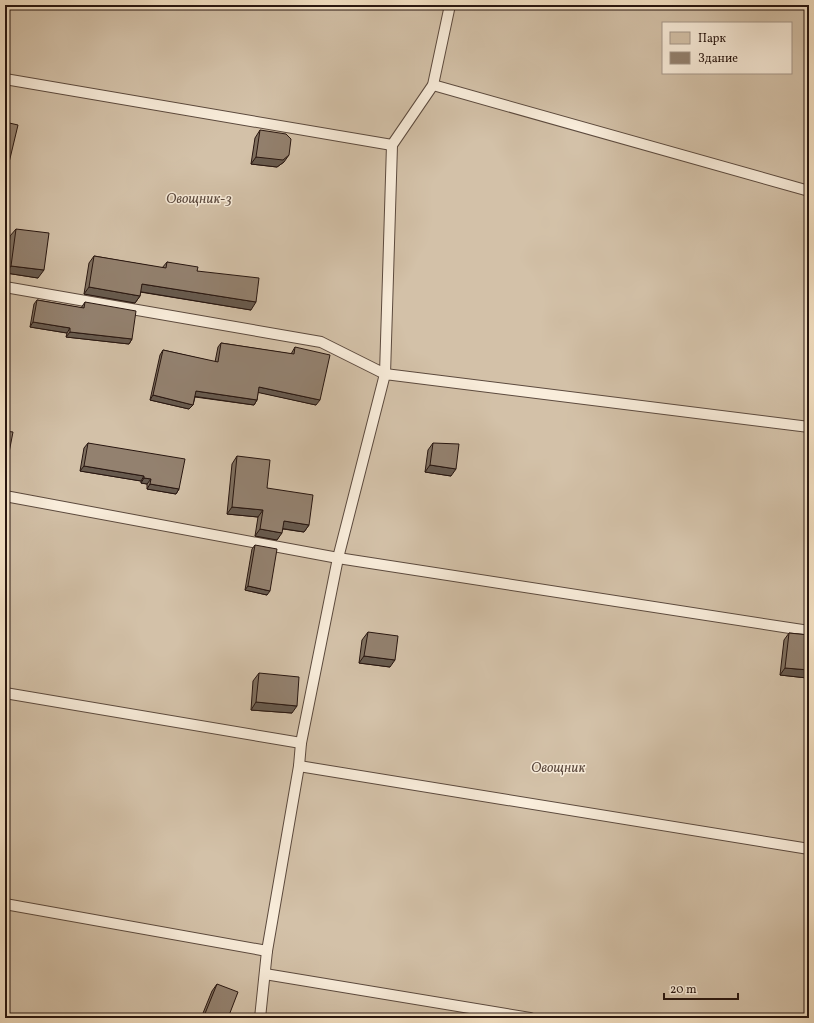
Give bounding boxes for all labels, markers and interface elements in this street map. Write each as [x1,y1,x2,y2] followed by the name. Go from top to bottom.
[662,22,792,74] legend
[698,31,726,47] text: Парк
[698,51,738,67] text: Здание
[166,190,232,209] park label: Овощник-3
[531,759,585,778] park label: Овощник
[664,975,738,1001] scale bar
[670,982,697,998] text: 20 m

